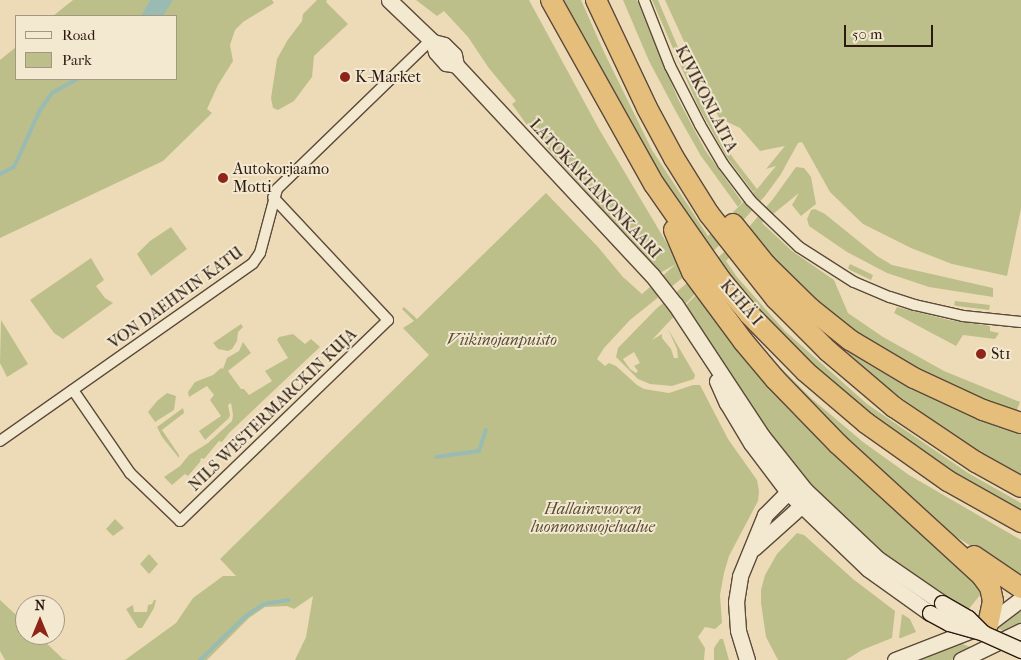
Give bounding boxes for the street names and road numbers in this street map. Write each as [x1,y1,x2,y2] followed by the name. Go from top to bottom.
[671,42,741,156] street label: KIVIKONLAITA
[525,115,665,263] street label: LATOKARTANONKAARI
[105,243,247,353] street label: VON DAEHNIN KATU
[716,276,766,330] street label: KEHÄ I
[185,325,361,495] street label: NILS WESTERMARCKIN KUJA

